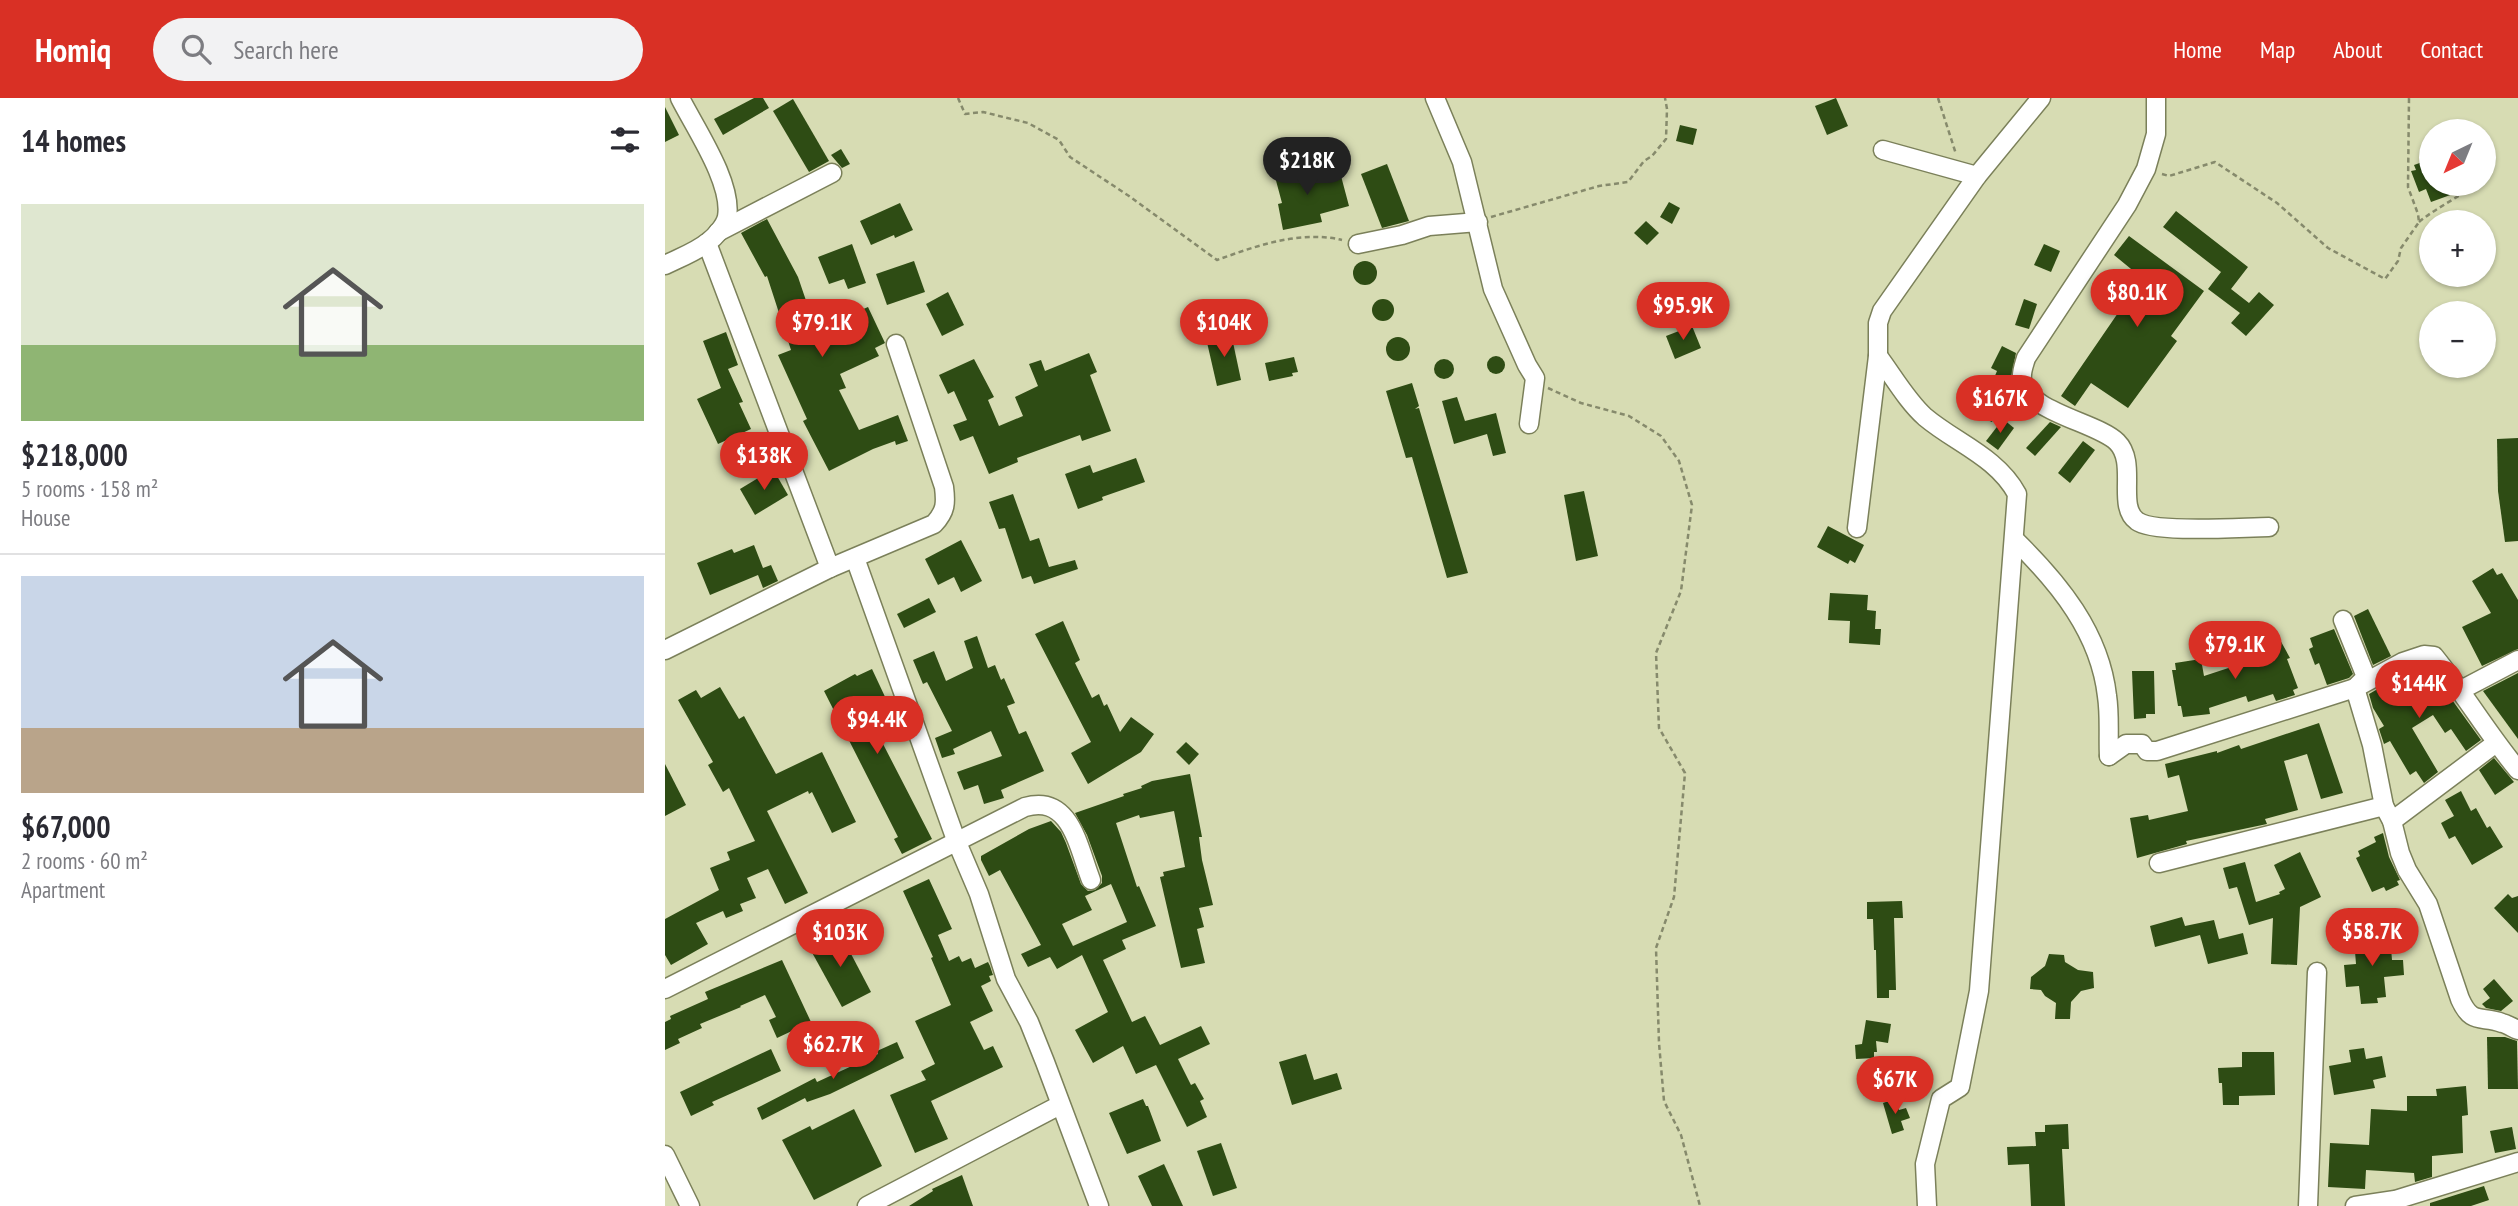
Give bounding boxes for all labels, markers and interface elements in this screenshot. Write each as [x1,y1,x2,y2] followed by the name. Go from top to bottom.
[153,18,643,81] search box
[35,28,111,71] text: Homiq
[177,30,215,68] icon: search
[233,33,339,66] text: Search here
[2173,34,2222,65] text: Home
[2260,34,2295,65] text: Map
[2333,34,2382,65] text: About
[2420,34,2483,65] text: Contact
[2419,119,2495,196] north arrow
[2419,119,2496,378] map controls
[21,121,126,160] text: 14 homes
[606,121,644,159] icon: filters
[1258,138,1356,197] pin: $218K
[1279,145,1335,174] text: $218K
[2419,210,2496,287] button: +
[270,249,396,375] icon: home
[2080,270,2194,329] pin: $80.1K
[2107,277,2167,306] text: $80.1K
[1626,282,1740,342] pin: $95.9K
[1653,290,1713,319] text: $95.9K
[765,300,879,359] pin: $79.1K
[1175,300,1273,359] pin: $104K
[2419,301,2496,378] button: −
[792,307,852,336] text: $79.1K
[1196,307,1252,336] text: $104K
[1951,376,2049,435] pin: $167K
[1972,383,2028,412] text: $167K
[715,432,813,492] pin: $138K
[21,435,128,474] text: $218,000
[736,440,792,469] text: $138K
[21,474,158,503] text: 5 rooms · 158 m²
[21,503,71,532] text: House
[270,621,396,747] icon: home
[2178,622,2292,681] pin: $79.1K
[2205,629,2265,658] text: $79.1K
[2370,660,2468,720] pin: $144K
[2391,668,2447,697] text: $144K
[820,696,934,756] pin: $94.4K
[847,704,907,733] text: $94.4K
[21,807,111,846] text: $67,000
[21,846,148,875] text: 2 rooms · 60 m²
[21,875,105,904] text: Apartment
[2315,908,2429,968] pin: $58.7K
[791,910,889,969] pin: $103K
[2342,916,2402,945] text: $58.7K
[812,917,868,946] text: $103K
[776,1021,890,1081] pin: $62.7K
[803,1029,863,1058] text: $62.7K
[1854,1056,1936,1116] pin: $67K
[1873,1064,1917,1093] text: $67K

